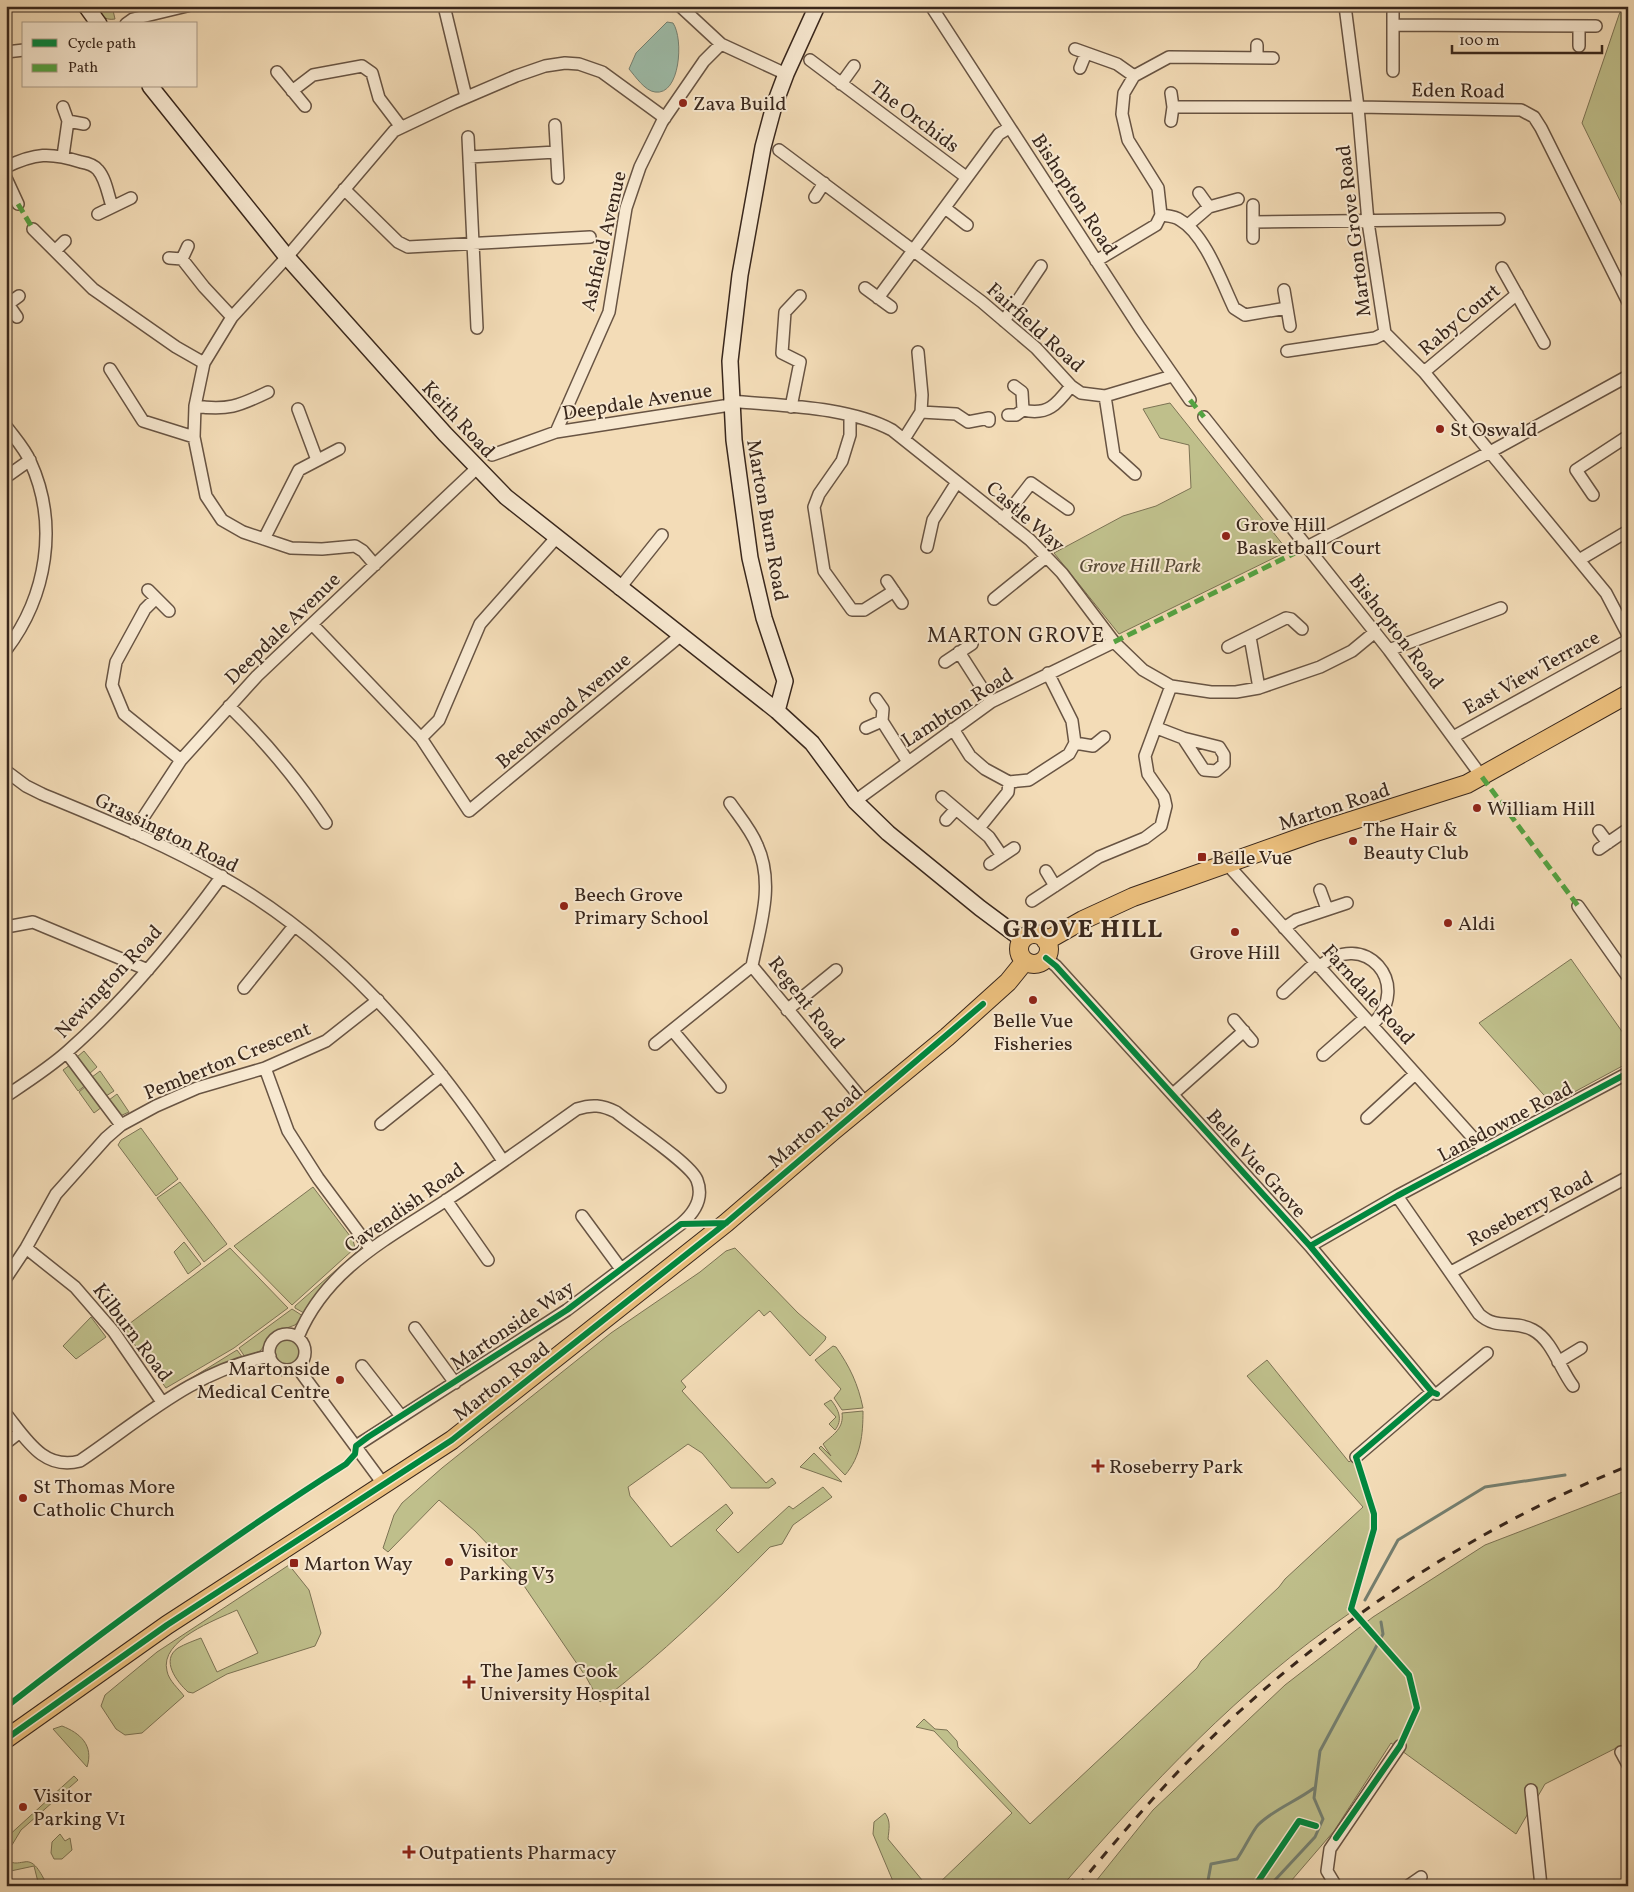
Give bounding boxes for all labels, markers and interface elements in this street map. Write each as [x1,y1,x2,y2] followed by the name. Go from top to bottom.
[22,22,198,88] legend
[1452,22,1602,54] scale bar
[1459,31,1499,52] text: 100 m
[68,34,136,55] text: Cycle path
[68,58,98,79] text: Path
[863,75,965,161] street label: The Orchids
[1411,77,1505,107] street label: Eden Road
[693,91,787,119] place label: Zava Build
[677,97,689,109] marker: Zava Build
[1024,129,1123,261] street label: Bishopton Road
[1331,143,1379,318] street label: Marton Grove Road
[575,169,635,314] street label: Ashfield Avenue
[980,277,1090,380] street label: Fairfield Road
[1413,278,1507,363] street label: Raby Court
[414,376,501,465] street label: Keith Road
[560,377,714,429] street label: Deepdale Avenue
[1450,417,1538,445] place label: St Oswald
[1434,423,1446,435] marker: St Oswald
[738,437,794,603] street label: Marton Burn Road
[979,475,1070,560] street label: Castle Way
[1236,512,1381,563] place label: Grove Hill Basketball Court
[1220,530,1232,542] marker: Grove Hill Basketball Court
[1079,553,1201,581] park label: Grove Hill Park
[219,567,347,692] street label: Deepdale Avenue
[1341,569,1449,696] street label: Bishopton Road
[927,622,1105,651] district label: MARTON GROVE
[1459,625,1605,723] street label: East View Terrace
[491,647,638,776] street label: Beechwood Avenue
[897,662,1020,755] street label: Lambton Road
[1275,777,1394,839] street label: Marton Road
[90,787,243,881] street label: Grassington Road
[1487,796,1595,824] place label: William Hill
[1471,802,1483,814] marker: William Hill
[1363,817,1469,868] place label: The Hair & Beauty Club
[1347,835,1359,847] marker: The Hair & Beauty Club
[1212,845,1292,873] place label: Belle Vue
[1196,851,1208,863] marker: Belle Vue
[574,882,709,933] place label: Beech Grove Primary School
[558,900,570,912] marker: Beech Grove Primary School
[1458,911,1495,939] place label: Aldi
[1003,913,1163,948] district label: GROVE HILL
[1442,917,1454,929] marker: Aldi
[49,919,170,1045] street label: Newington Road
[1229,926,1241,938] marker: Grove Hill
[1315,939,1420,1052] street label: Farndale Road
[1190,940,1280,968] place label: Grove Hill
[760,951,851,1055] street label: Regent Road
[1027,994,1039,1006] marker: Belle Vue Fisheries
[993,1008,1073,1059] place label: Belle Vue Fisheries
[140,1016,315,1108] street label: Pemberton Crescent
[1433,1075,1578,1170] street label: Lansdowne Road
[763,1080,870,1175] street label: Marton Road
[1199,1104,1312,1225] street label: Belle Vue Grove
[339,1157,471,1261] street label: Cavendish Road
[1463,1165,1599,1255] street label: Roseberry Road
[446,1275,581,1379] street label: Martonside Way
[85,1278,178,1388] street label: Kilburn Road
[448,1336,556,1429] street label: Marton Road
[197,1356,330,1407] place label: Martonside Medical Centre
[334,1374,346,1386] marker: Martonside Medical Centre
[1109,1454,1243,1482] place label: Roseberry Park
[1091,1459,1105,1473] marker: Roseberry Park
[33,1474,175,1525] place label: St Thomas More Catholic Church
[17,1492,29,1504] marker: St Thomas More Catholic Church
[459,1538,554,1589] place label: Visitor Parking V3
[304,1551,413,1579] place label: Marton Way
[443,1556,455,1568] marker: Visitor Parking V3
[288,1557,300,1569] marker: Marton Way
[480,1658,650,1709] place label: The James Cook University Hospital
[462,1675,476,1689] marker: The James Cook University Hospital
[33,1783,126,1834] place label: Visitor Parking V1
[17,1801,29,1813] marker: Visitor Parking V1
[419,1840,617,1868] place label: Outpatients Pharmacy
[403,1846,415,1858] marker: Outpatients Pharmacy

